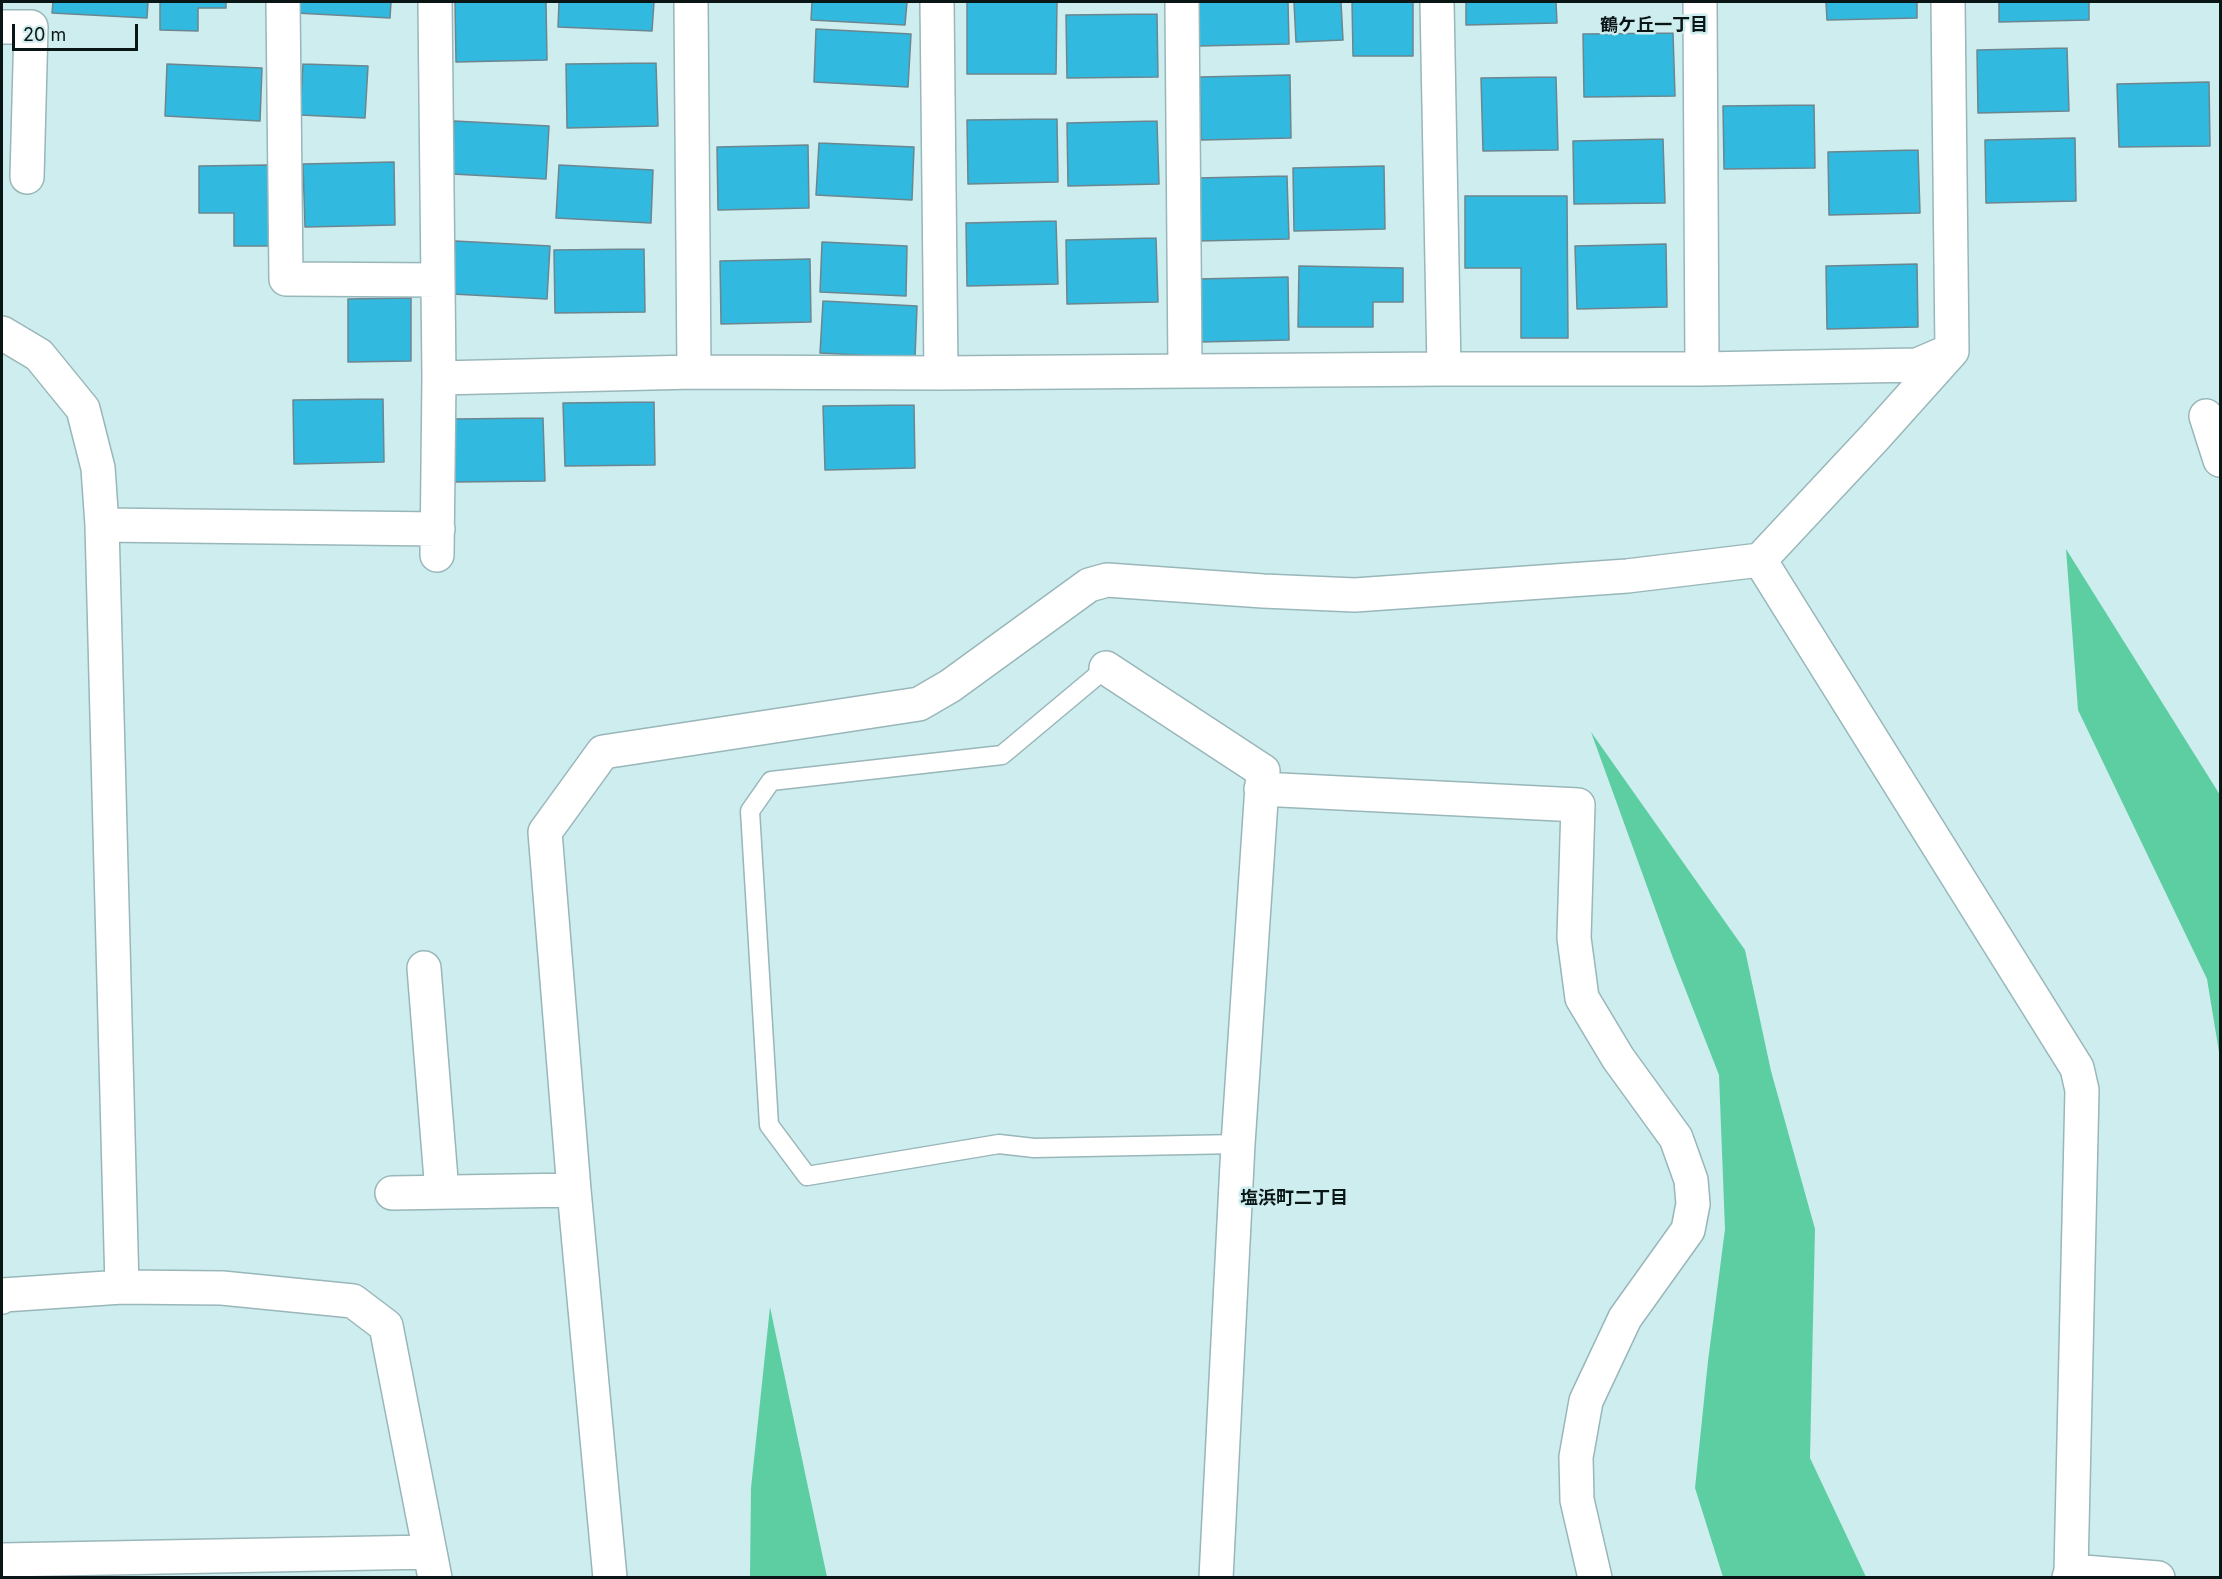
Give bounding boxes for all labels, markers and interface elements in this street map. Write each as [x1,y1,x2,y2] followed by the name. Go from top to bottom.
[15,12,141,50] scale bar
[1600,15,1708,37] district label: 鶴ケ丘一丁目
[23,24,66,45] text: 20 m
[1240,1188,1348,1210] district label: 塩浜町二丁目

